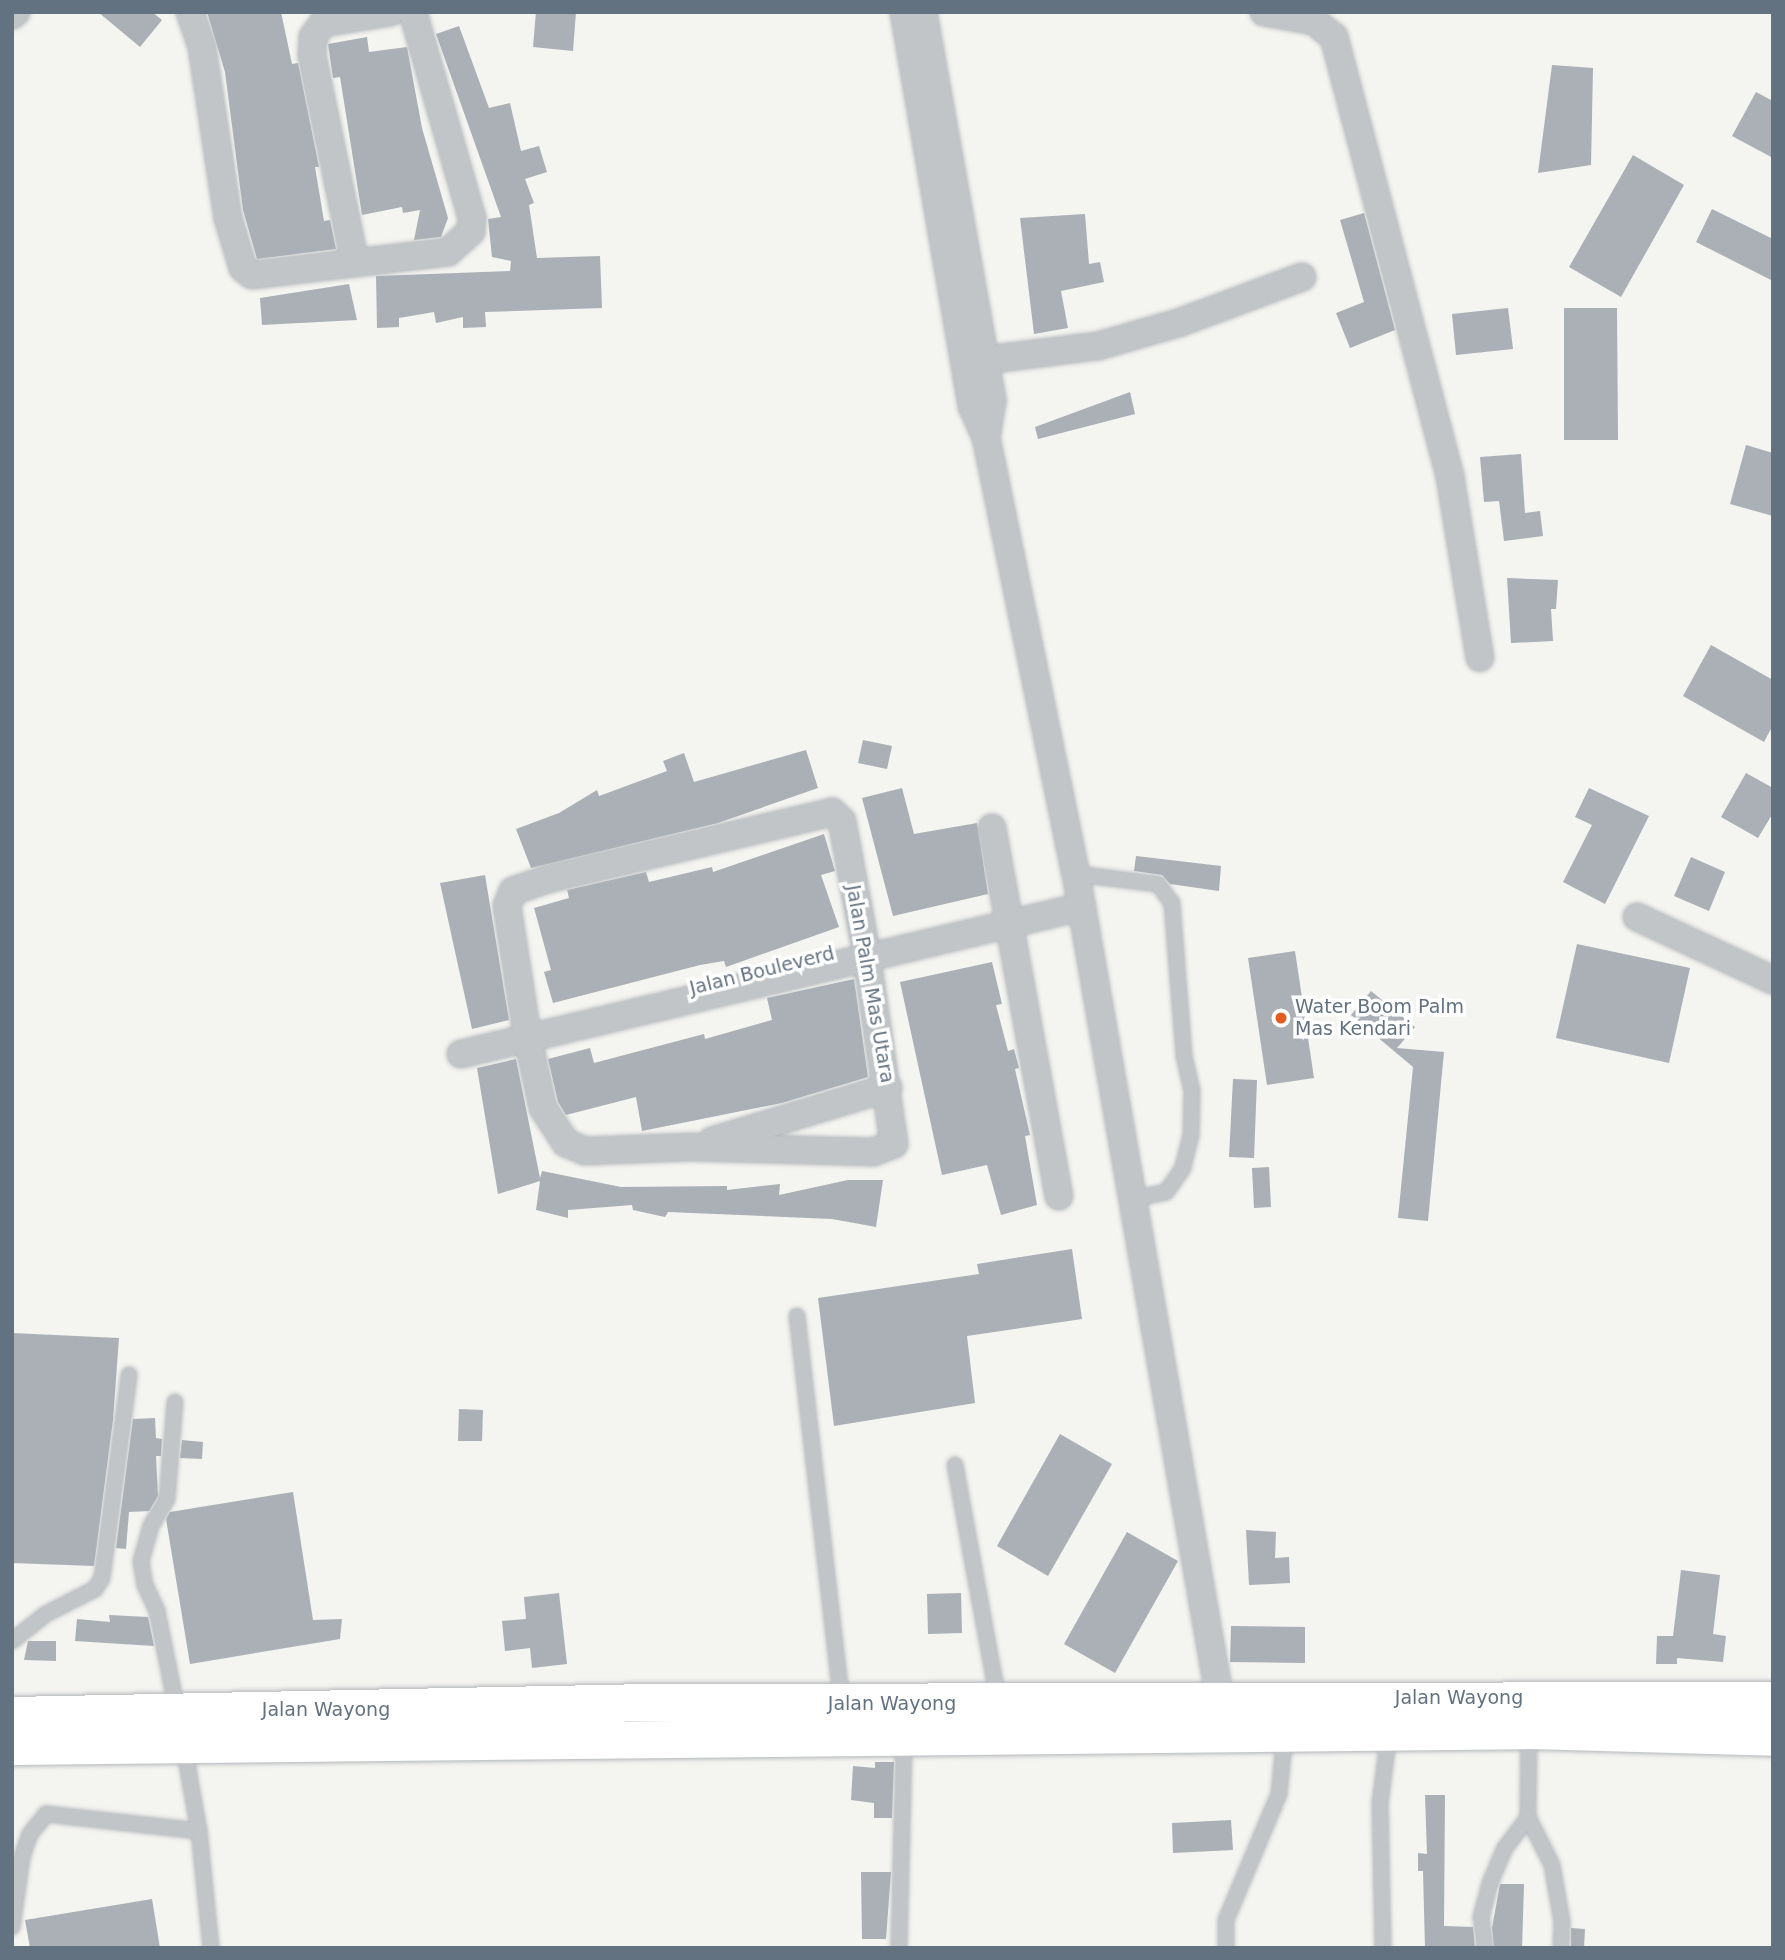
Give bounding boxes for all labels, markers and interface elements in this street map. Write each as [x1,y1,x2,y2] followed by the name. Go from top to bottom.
[841,883,899,1085] street label: Jalan Palm Mas Utara
[687,942,837,1000] street label: Jalan Bouleverd
[1295,996,1464,1040] place label: Water Boom Palm Mas Kendari
[1273,1010,1289,1026] marker: Water Boom Palm Mas Kendari
[1395,1687,1523,1709] street label: Jalan Wayong
[828,1693,956,1715] street label: Jalan Wayong
[262,1699,390,1721] street label: Jalan Wayong

